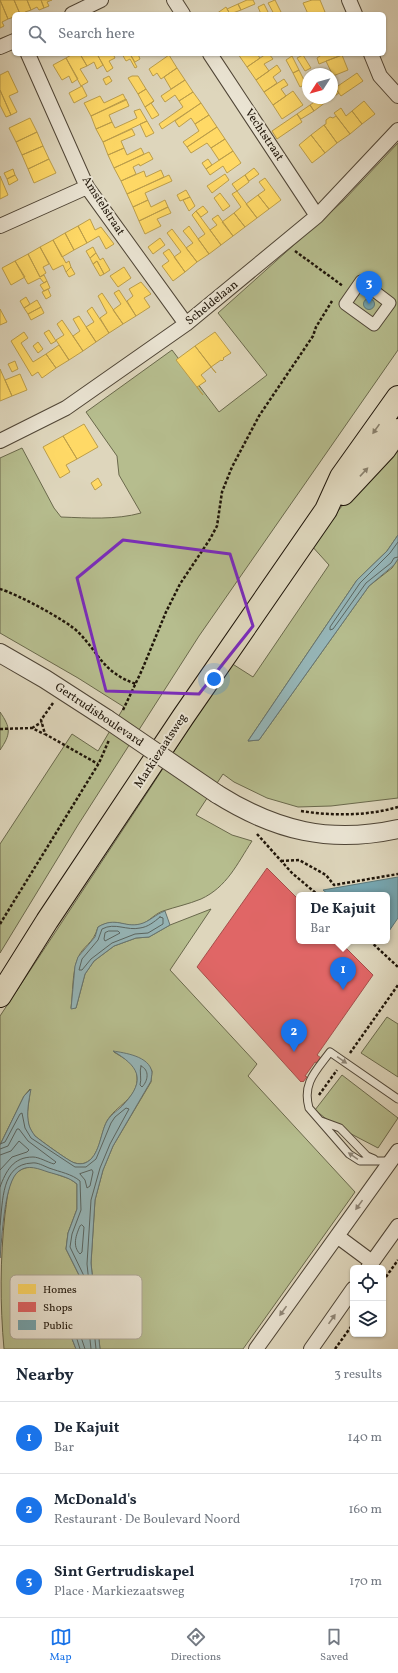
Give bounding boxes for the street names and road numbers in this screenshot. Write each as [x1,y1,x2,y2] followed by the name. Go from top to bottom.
[241,106,287,164] street label: Vechtstraat
[78,173,128,239] street label: Amstelstraat
[182,277,242,329] street label: Scheldelaan
[51,679,147,751] street label: Gertrudisboulevard
[131,711,191,791] street label: Markiezaatsweg

